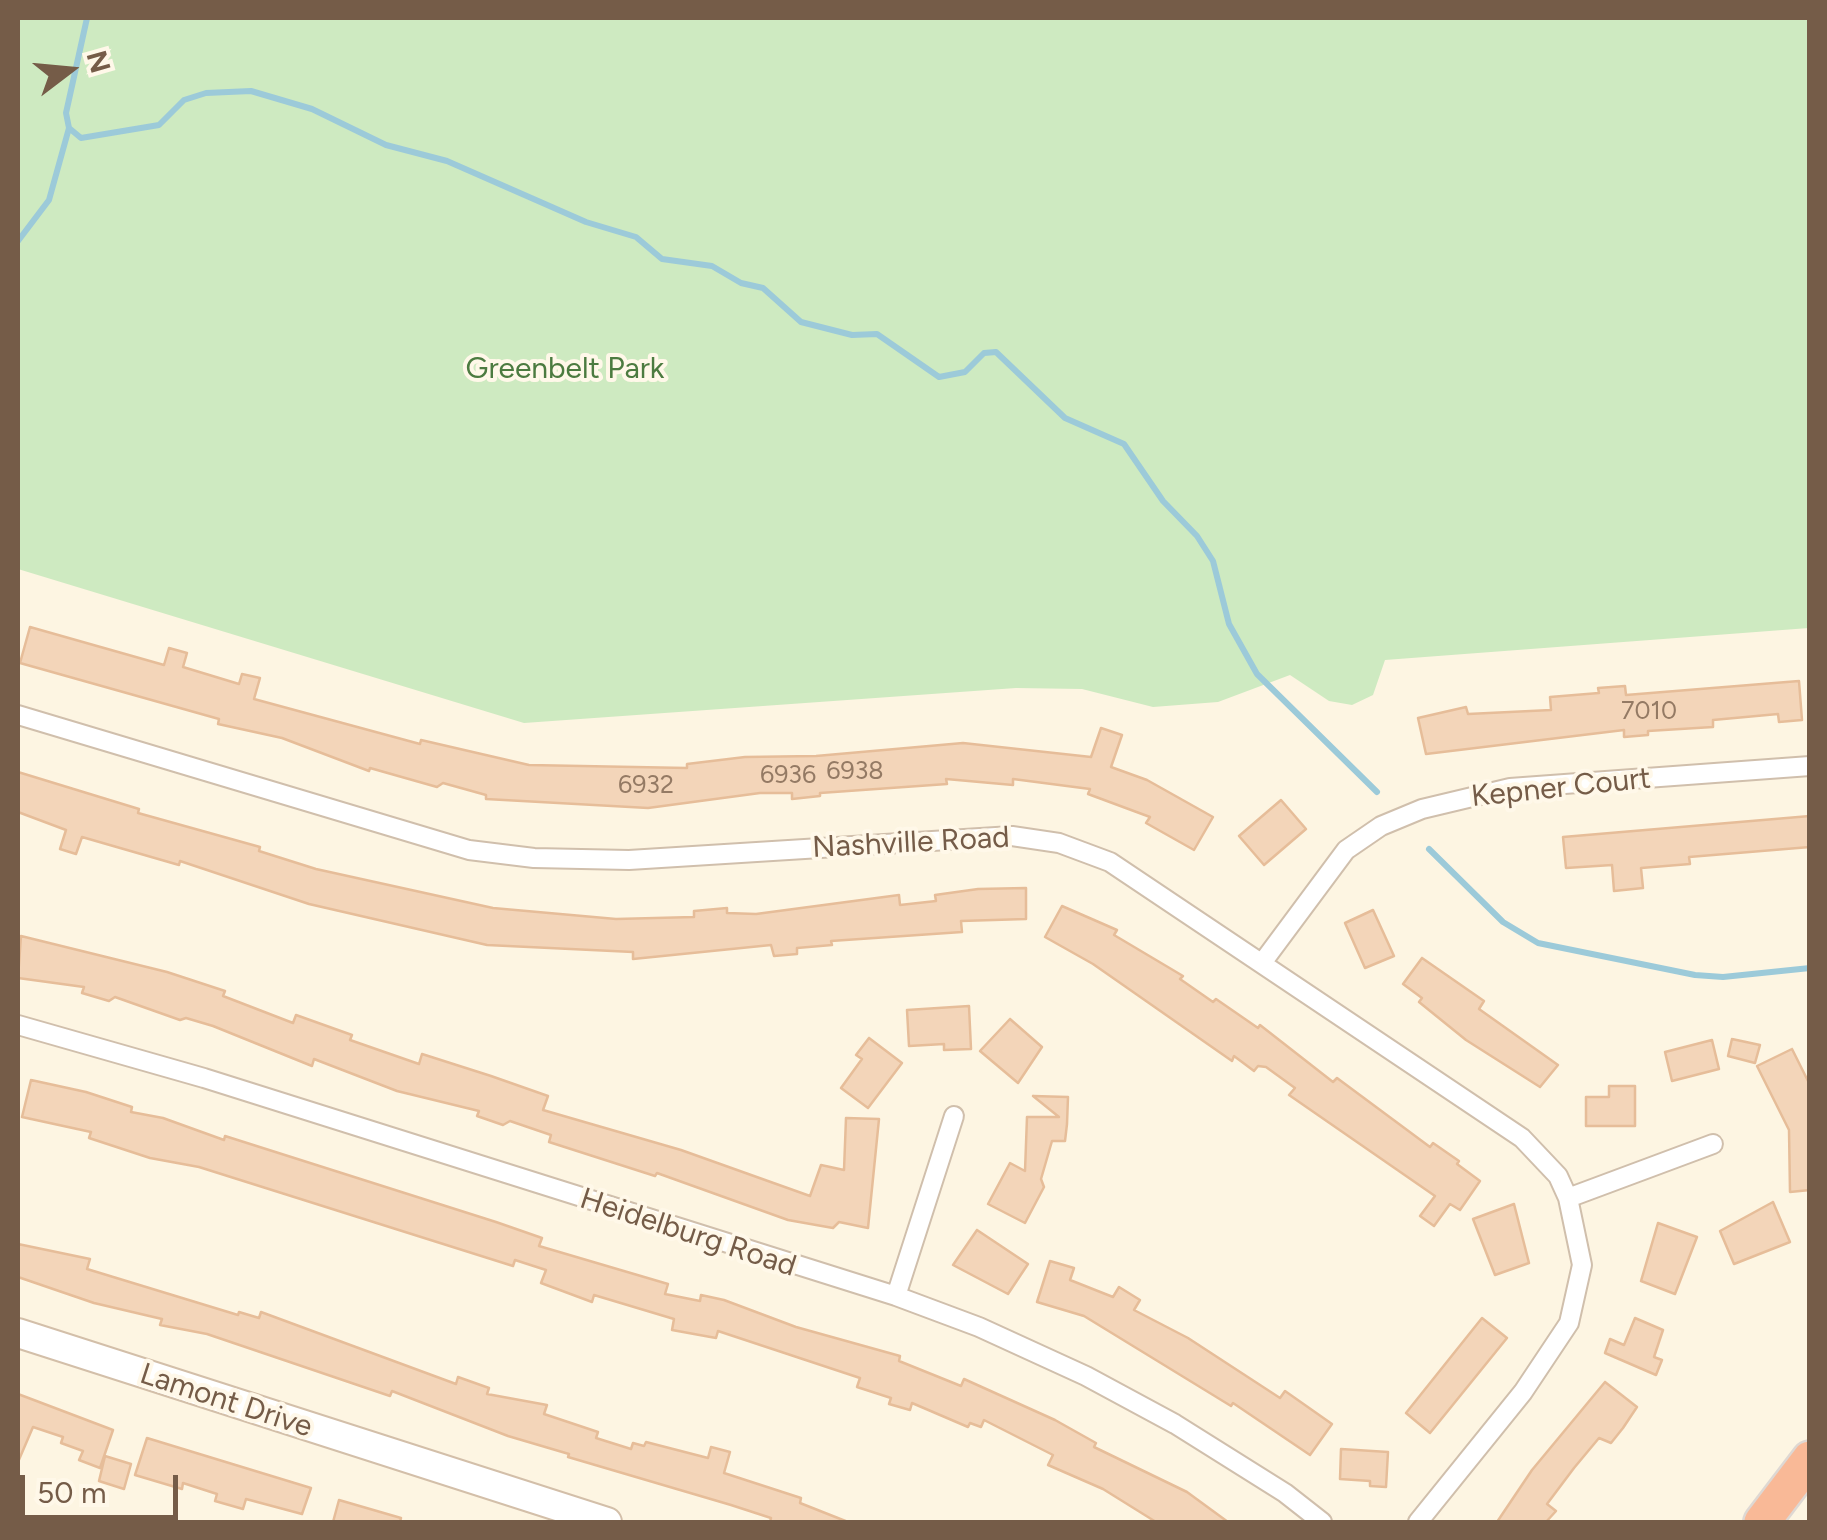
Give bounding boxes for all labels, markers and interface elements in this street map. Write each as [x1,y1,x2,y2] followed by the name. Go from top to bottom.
[20,20,120,120] north arrow
[80,47,118,77] text: N
[466,351,664,387] park label: Greenbelt Park
[1621,697,1677,727] house number: 7010
[826,757,884,787] house number: 6938
[760,761,816,791] house number: 6936
[1470,761,1652,815] street label: Kepner Court
[618,771,674,801] house number: 6932
[811,820,1011,866] street label: Nashville Road
[575,1181,801,1285] street label: Heidelburg Road
[135,1356,317,1446] street label: Lamont Drive
[25,1455,182,1517] scale bar
[37,1474,106,1511] text: 50 m

